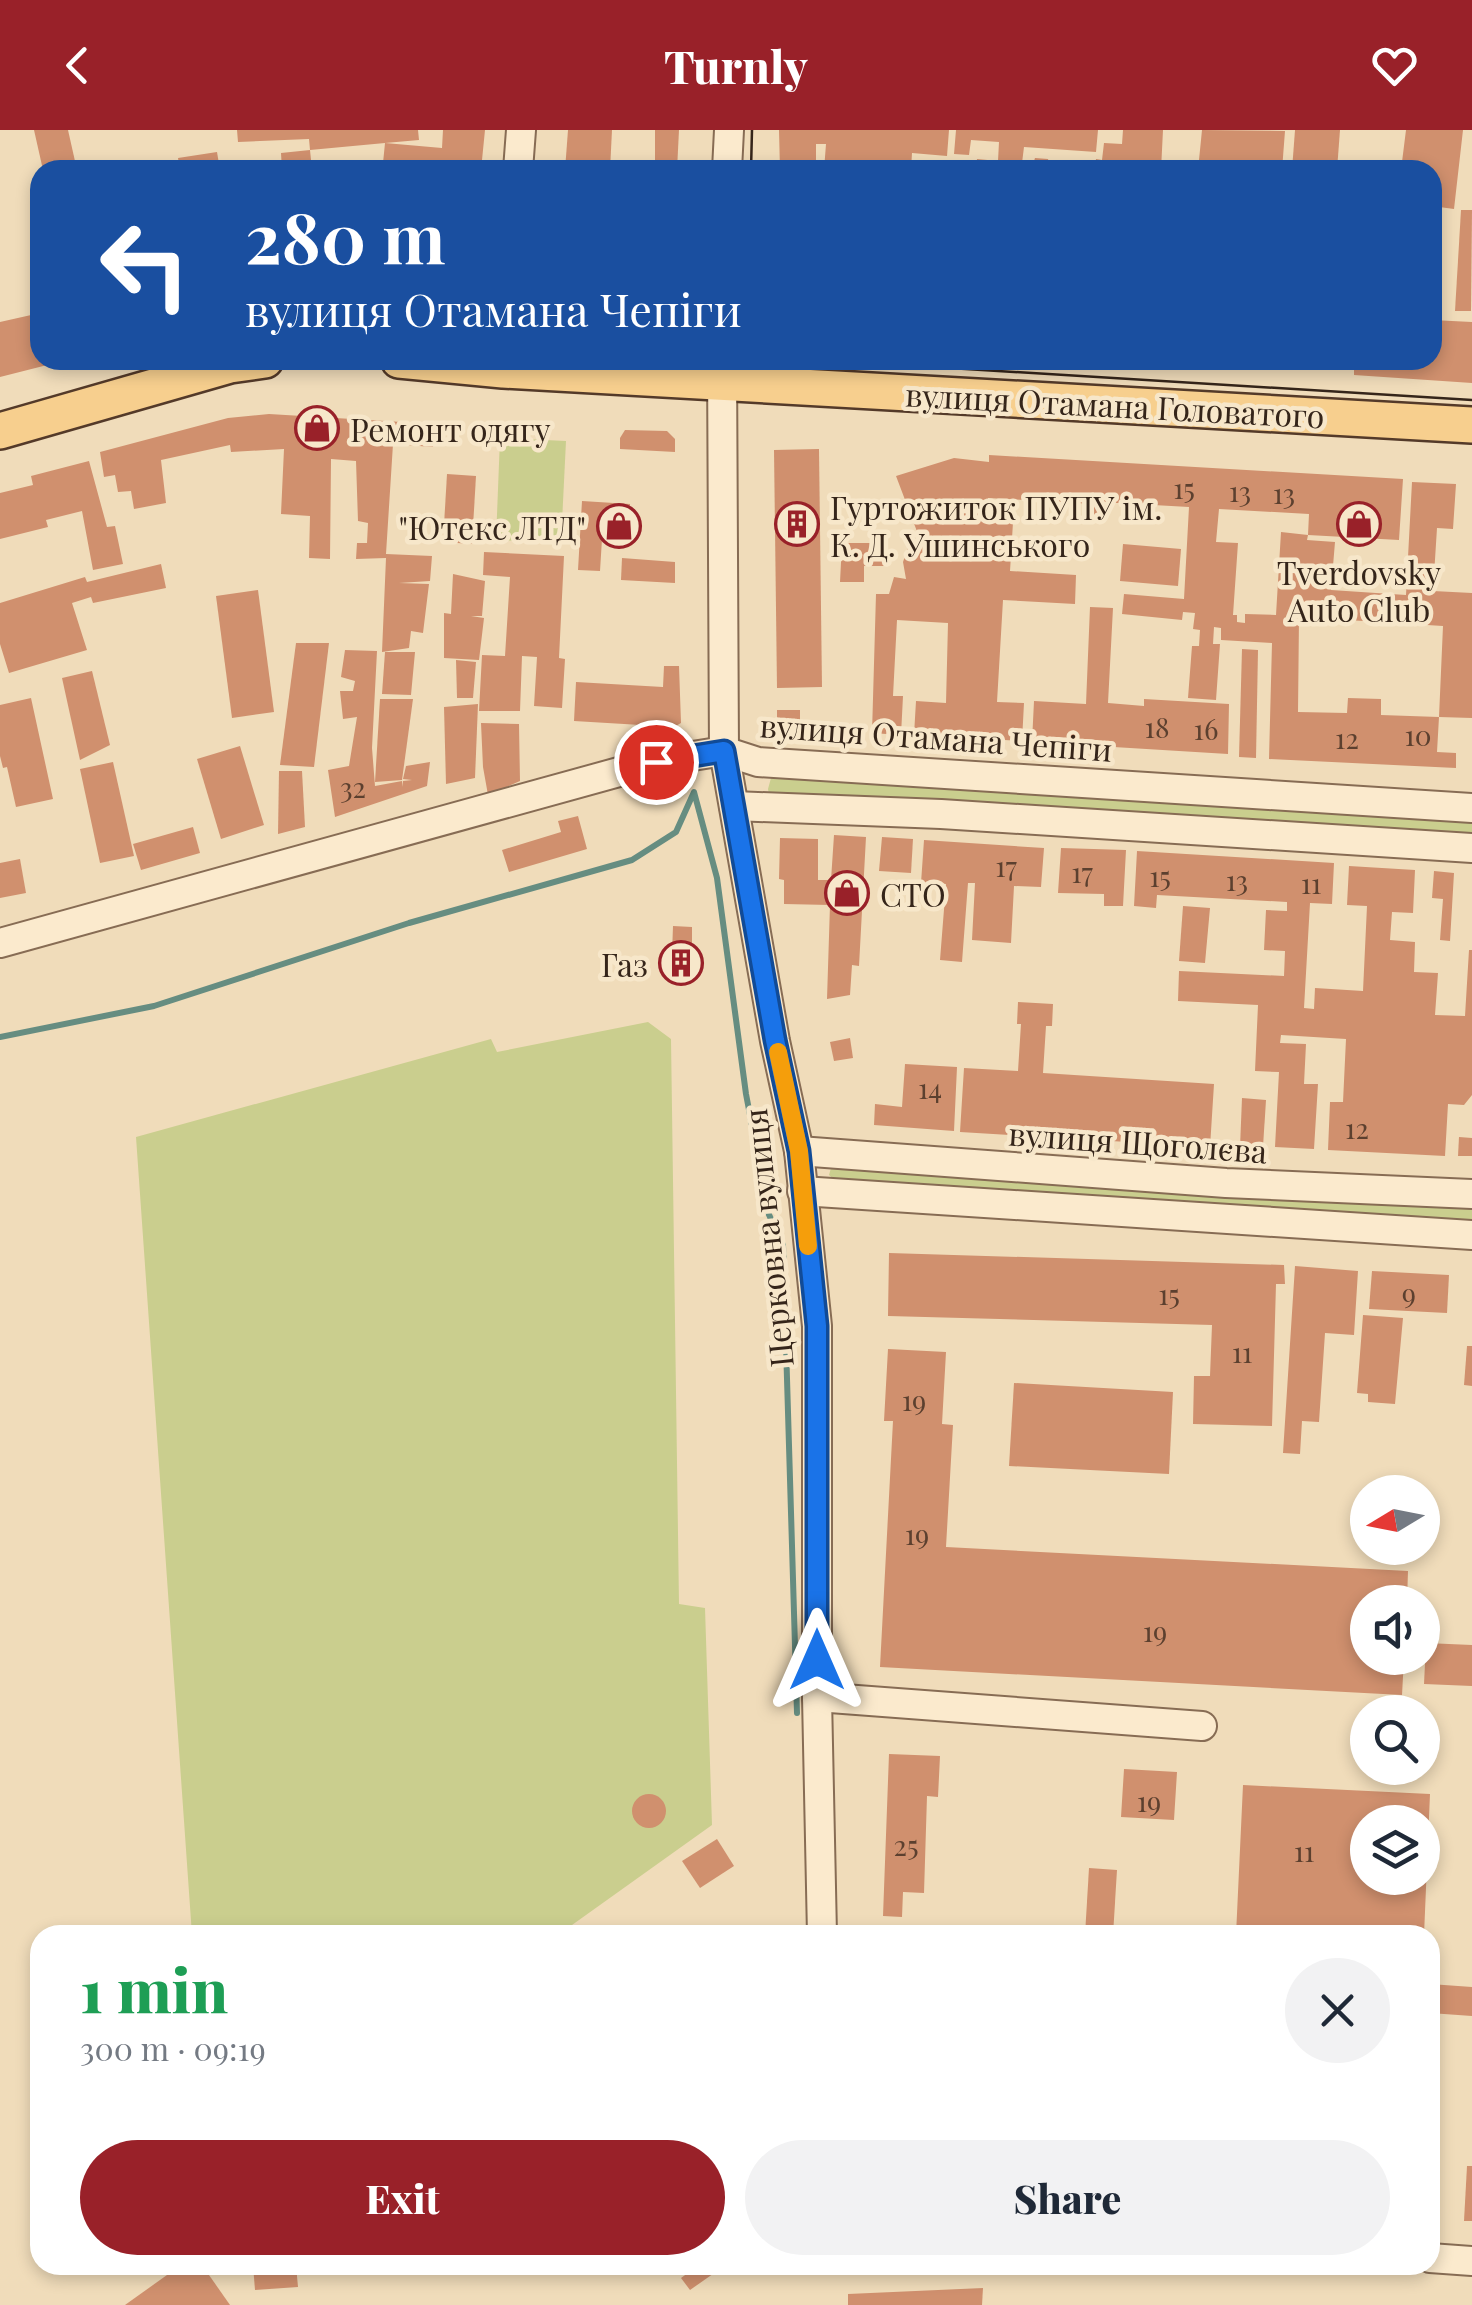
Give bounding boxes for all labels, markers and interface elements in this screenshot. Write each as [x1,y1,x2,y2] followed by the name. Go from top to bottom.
[664,35,808,95] text: Turnly
[50,38,105,93] icon: back
[1367,38,1422,93] icon: heart
[245,188,446,282] text: 280 m
[80,200,210,330] icon: left
[245,278,742,338] text: вулиця Отамана Чепіги
[904,372,1326,436] street label: вулиця Отамана Головатого
[294,405,340,451] shop icon: Ремонт одягу
[350,407,551,450] place label: Ремонт одягу
[1173,469,1195,506] house number: 15
[1229,472,1251,509] house number: 13
[1273,474,1295,511] house number: 13
[830,485,1162,565] place label: Гуртожиток ПУПУ ім. К. Д. Ушинського
[774,501,820,547] building icon: Гуртожиток ПУПУ ім. К. Д. Ушинського
[1336,501,1382,547] shop icon: Tverdovsky Auto Club
[596,503,642,549] shop icon: "Ютекс ЛТД"
[398,505,586,548] place label: "Ютекс ЛТД"
[1277,550,1441,630] place label: Tverdovsky Auto Club
[758,702,1114,770] street label: вулиця Отамана Чепіги
[1145,708,1169,745] house number: 18
[1194,710,1218,747] house number: 16
[1404,716,1432,753] house number: 10
[1335,719,1359,756] house number: 12
[614,720,699,805] pin
[629,735,684,790] icon: arrive
[340,768,366,805] house number: 32
[995,847,1017,884] house number: 17
[1071,853,1093,890] house number: 17
[1149,857,1171,894] house number: 15
[1226,861,1248,898] house number: 13
[1301,864,1321,901] house number: 11
[824,870,870,916] shop icon: СТО
[880,872,946,915] place label: СТО
[658,940,704,986] building icon: Газ
[601,942,648,985] place label: Газ
[918,1069,942,1106] house number: 14
[732,1107,802,1369] street label: Церковна вулиця
[1345,1109,1369,1146] house number: 12
[1007,1111,1269,1171] street label: вулиця Щоголєва
[1402,1274,1416,1311] house number: 9
[1158,1275,1180,1312] house number: 15
[1232,1333,1252,1370] house number: 11
[902,1381,926,1418] house number: 19
[1350,1475,1440,1565] north arrow
[1350,1475,1440,1895] map controls
[905,1515,929,1552] house number: 19
[1350,1585,1440,1675] button: sound
[765,1608,869,1712] position arrow
[1143,1612,1167,1649] house number: 19
[1350,1695,1440,1785] button: search
[1137,1782,1161,1819] house number: 19
[1350,1805,1440,1895] button: layers
[893,1826,919,1863] house number: 25
[1294,1832,1314,1869] house number: 11
[80,1948,228,2028] text: 1 min
[1285,1958,1390,2063] button: close
[80,2026,266,2069] text: 300 m · 09:19
[80,2140,725,2255] button: Exit
[745,2140,1390,2255] button: Share

